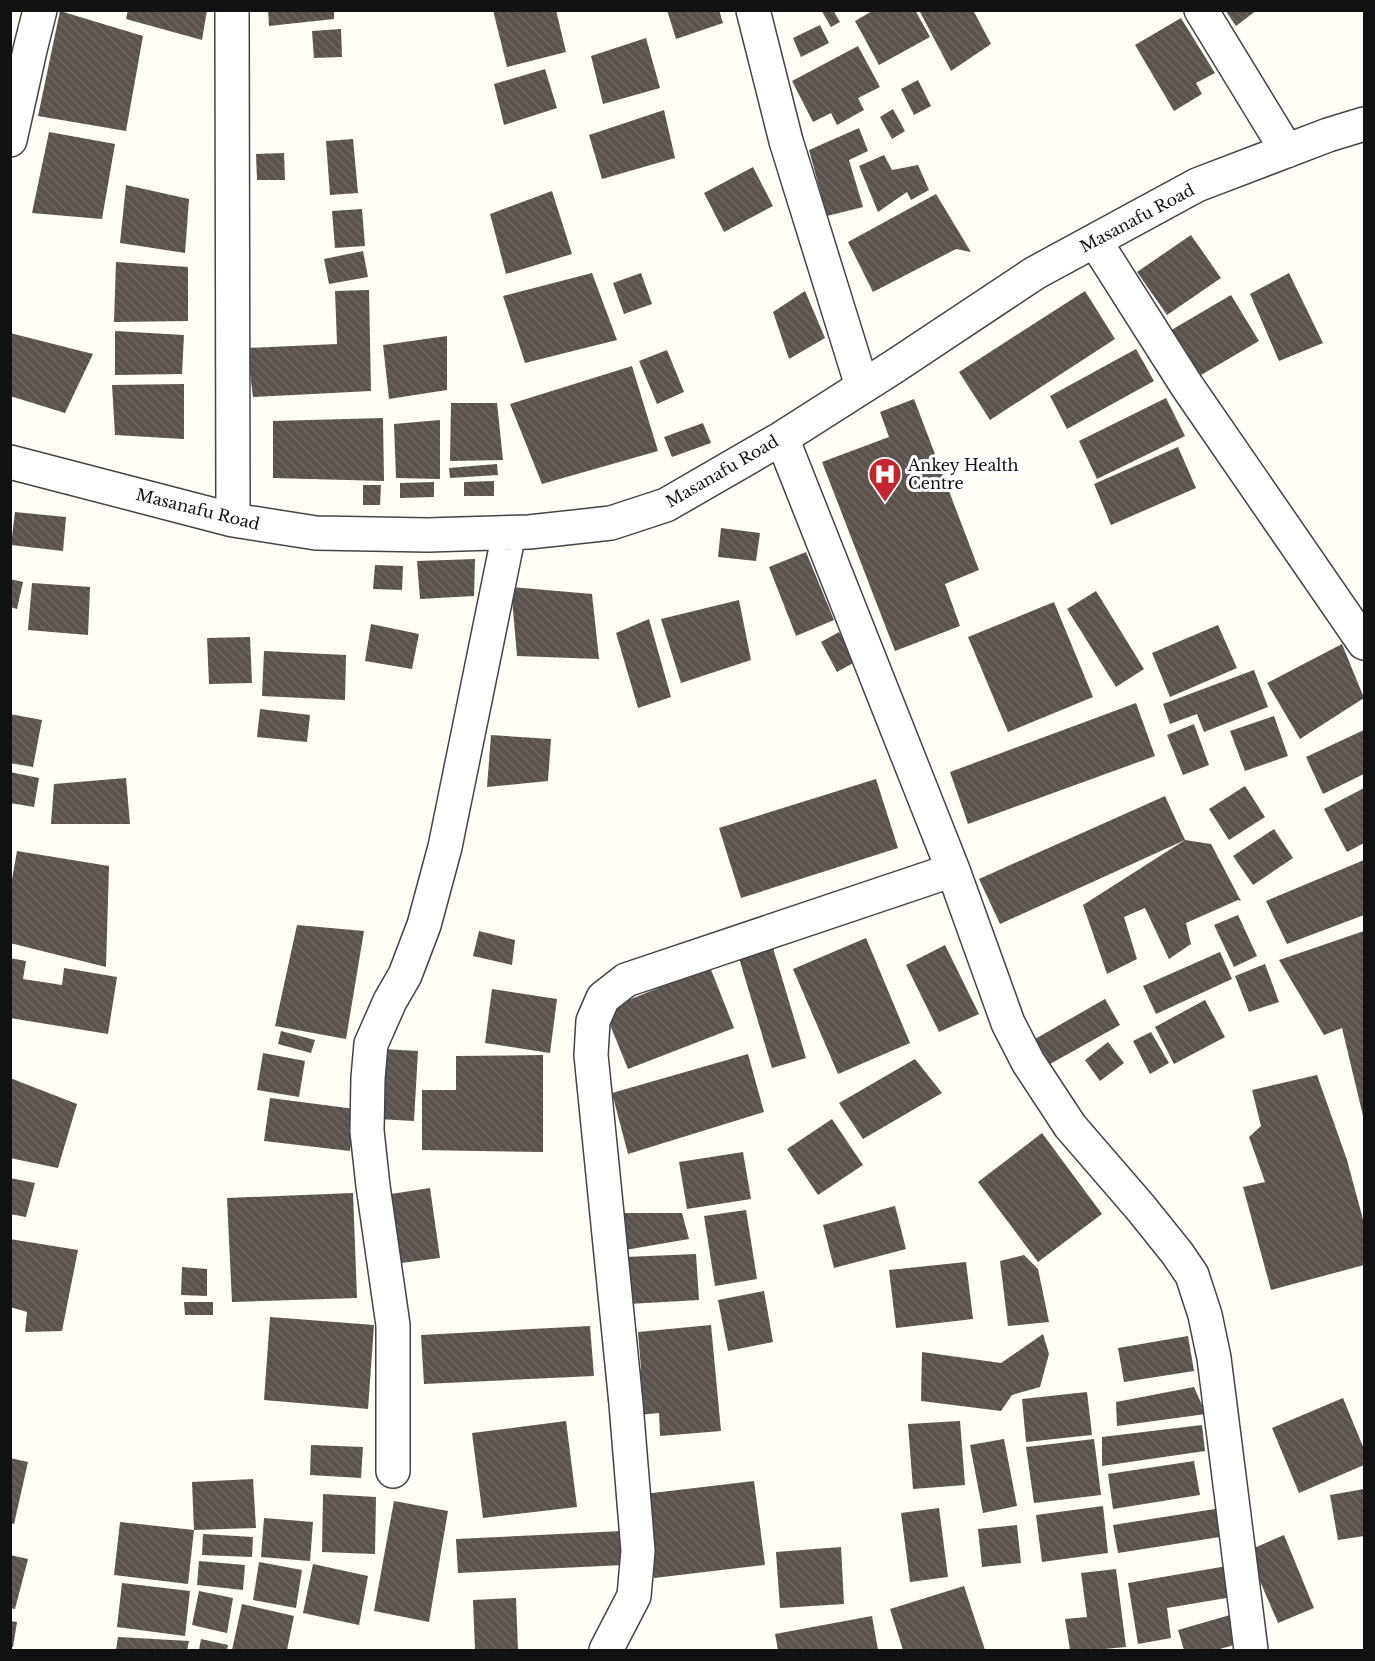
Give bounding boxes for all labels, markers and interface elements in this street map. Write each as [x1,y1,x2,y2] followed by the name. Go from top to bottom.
[1076,179,1198,257] street label: Masanafu Road
[662,431,782,511] street label: Masanafu Road
[907,455,1019,493] place label: Ankey Health Centre
[867,456,903,503] hospital icon: Ankey Health Centre
[134,484,262,534] street label: Masanafu Road

